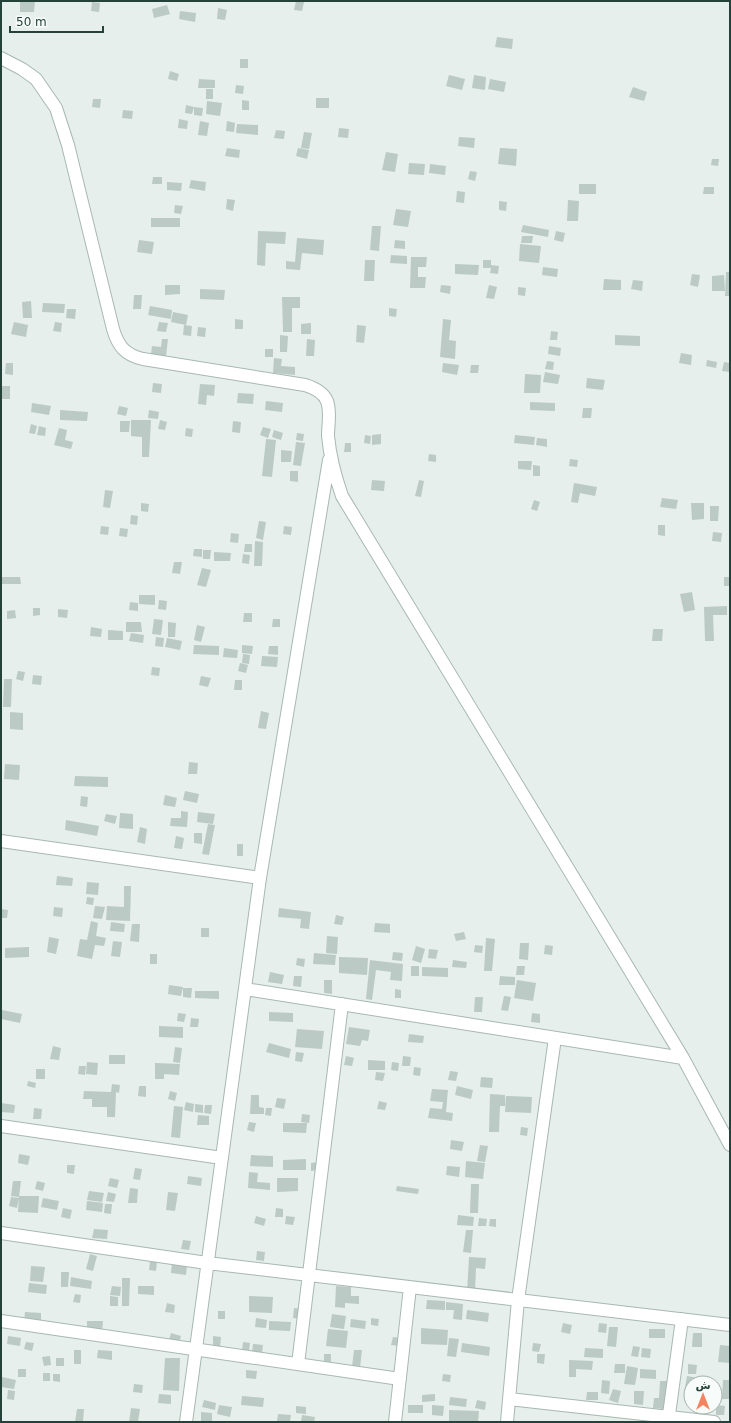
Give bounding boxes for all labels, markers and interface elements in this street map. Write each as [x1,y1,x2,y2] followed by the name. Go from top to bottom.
[10,8,103,34] scale bar
[16,15,47,29] text: 50 m
[683,1375,723,1415] north arrow
[695,1379,711,1392] text: ش

